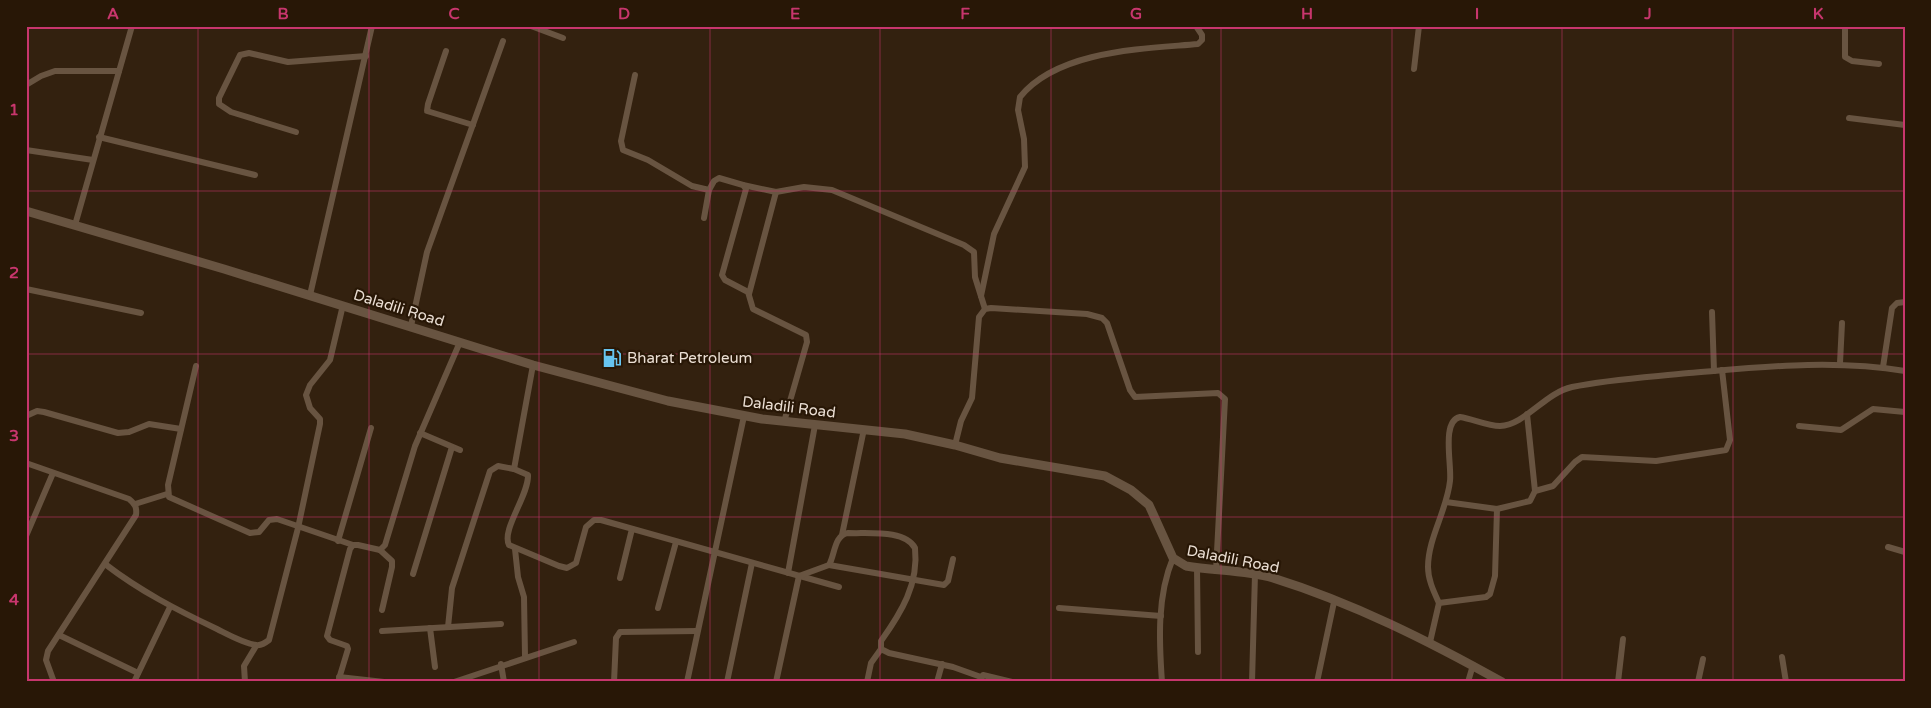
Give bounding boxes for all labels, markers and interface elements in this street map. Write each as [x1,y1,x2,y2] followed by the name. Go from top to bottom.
[107,4,119,24] text: A
[277,4,289,24] text: B
[448,4,460,24] text: C
[618,4,630,24] text: D
[790,4,800,24] text: E
[960,4,970,24] text: F
[1130,4,1142,24] text: G
[1301,4,1313,24] text: H
[1475,4,1479,24] text: I
[1643,4,1652,24] text: J
[1813,4,1824,24] text: K
[9,100,19,120] text: 1
[9,263,19,283] text: 2
[351,286,447,330] street label: Daladili Road
[601,347,623,369] fuel station icon: Bharat Petroleum
[627,349,752,367] place label: Bharat Petroleum
[741,392,837,422] street label: Daladili Road
[9,426,19,446] text: 3
[1185,541,1281,577] street label: Daladili Road
[9,590,19,610] text: 4

